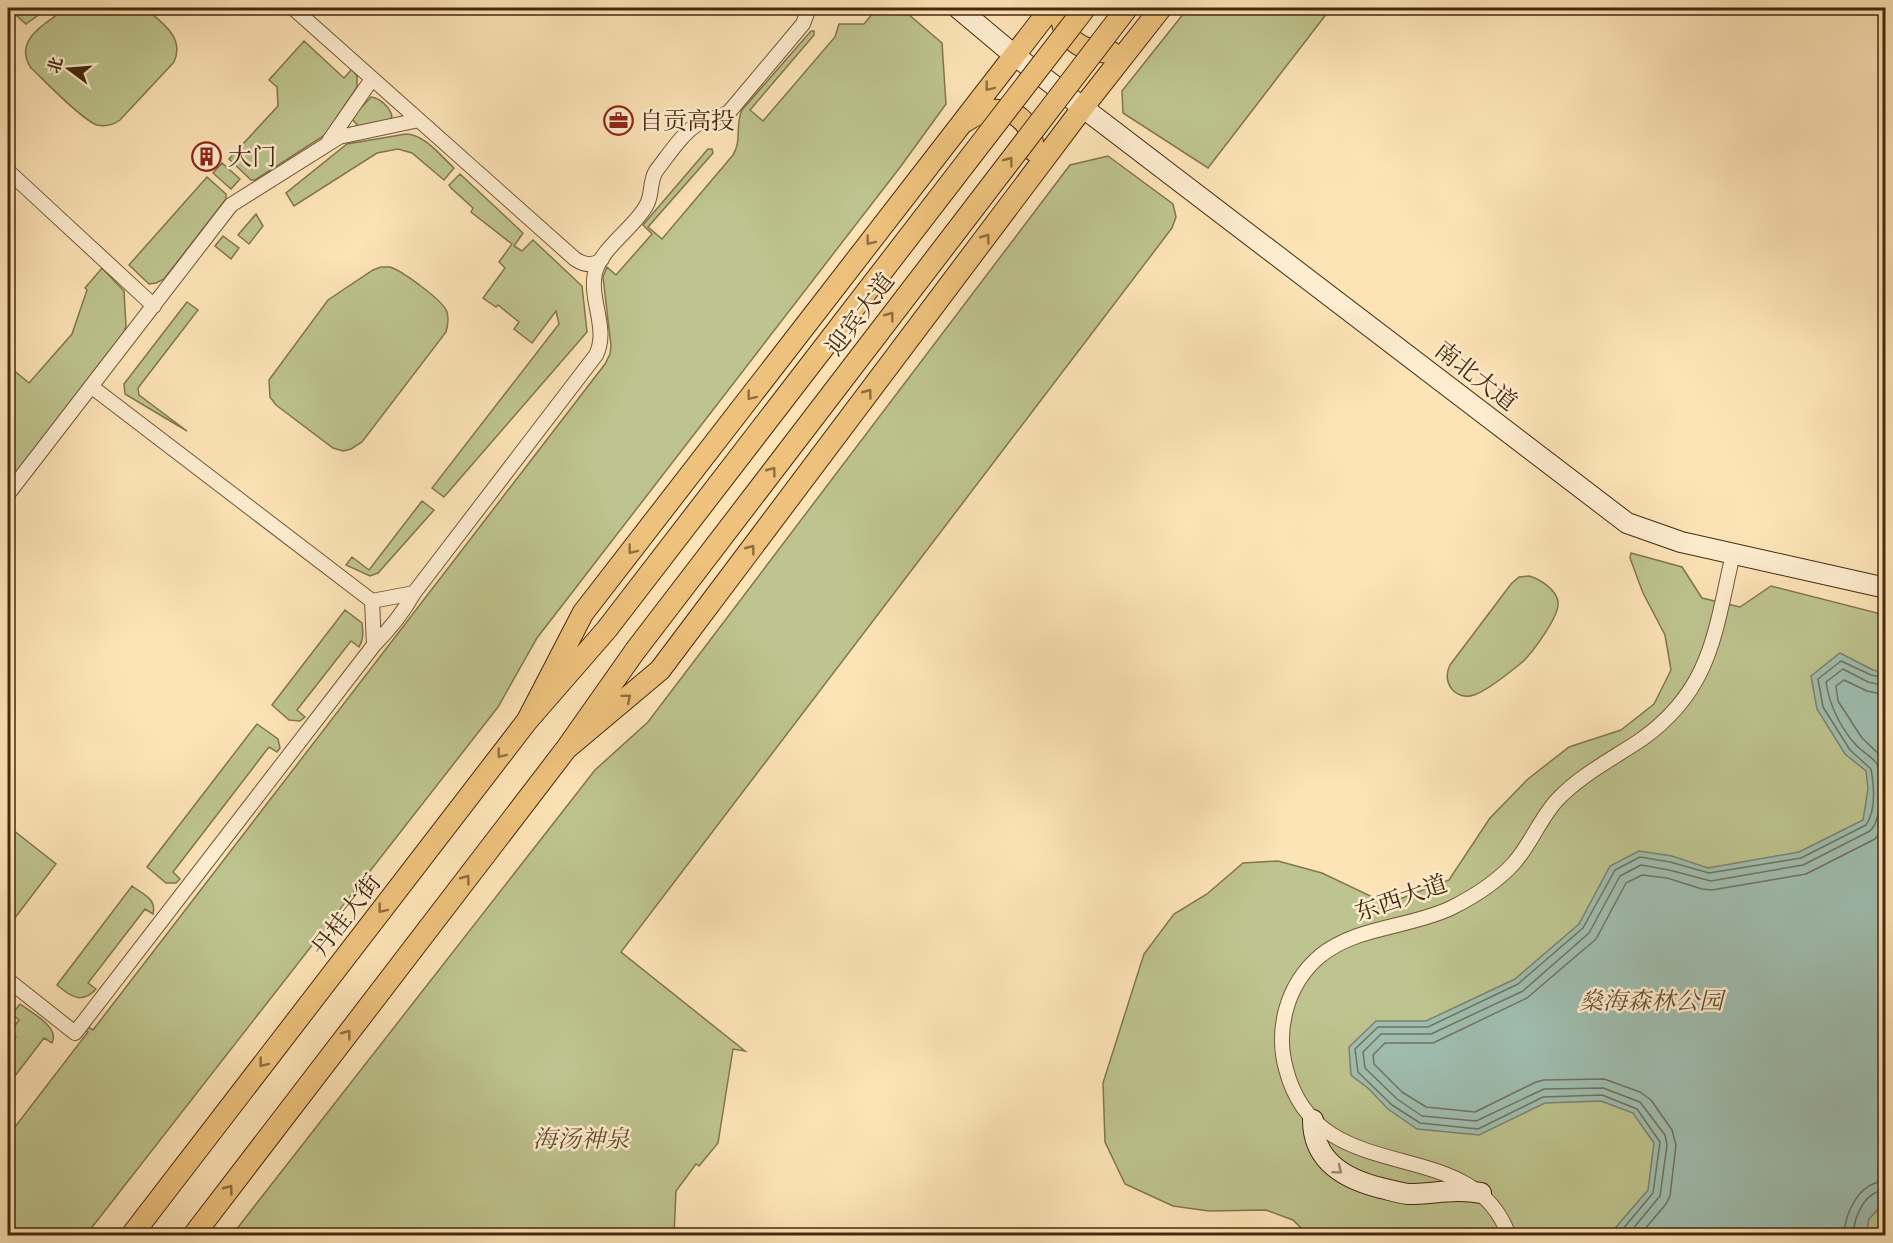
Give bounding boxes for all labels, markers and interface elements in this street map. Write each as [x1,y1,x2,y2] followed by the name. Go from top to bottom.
[39,39,99,99] north arrow
[44,55,70,76] text: 北
[986,80,997,91] one-way arrow
[602,105,634,137] office icon: 自贡高投
[639,106,735,140] place label: 自贡高投
[191,141,223,173] building icon: 大门
[228,142,276,176] place label: 大门
[1001,157,1012,168] one-way arrow
[978,233,989,244] one-way arrow
[867,235,878,246] one-way arrow
[819,267,904,364] street label: 迎宾大道
[883,312,894,323] one-way arrow
[1426,335,1523,421] street label: 南北大道
[747,389,758,400] one-way arrow
[861,389,872,400] one-way arrow
[765,467,776,478] one-way arrow
[628,543,639,554] one-way arrow
[744,545,755,556] one-way arrow
[620,694,631,705] one-way arrow
[497,747,508,758] one-way arrow
[305,868,391,965] street label: 丹桂大街
[1351,868,1453,932] street label: 东西大道
[458,875,469,886] one-way arrow
[379,902,390,913] one-way arrow
[1579,986,1727,1020] park label: 燊海森林公园
[340,1030,351,1041] one-way arrow
[260,1057,271,1068] one-way arrow
[533,1124,630,1158] park label: 海汤神泉
[1331,1162,1342,1173] one-way arrow
[221,1185,232,1196] one-way arrow

